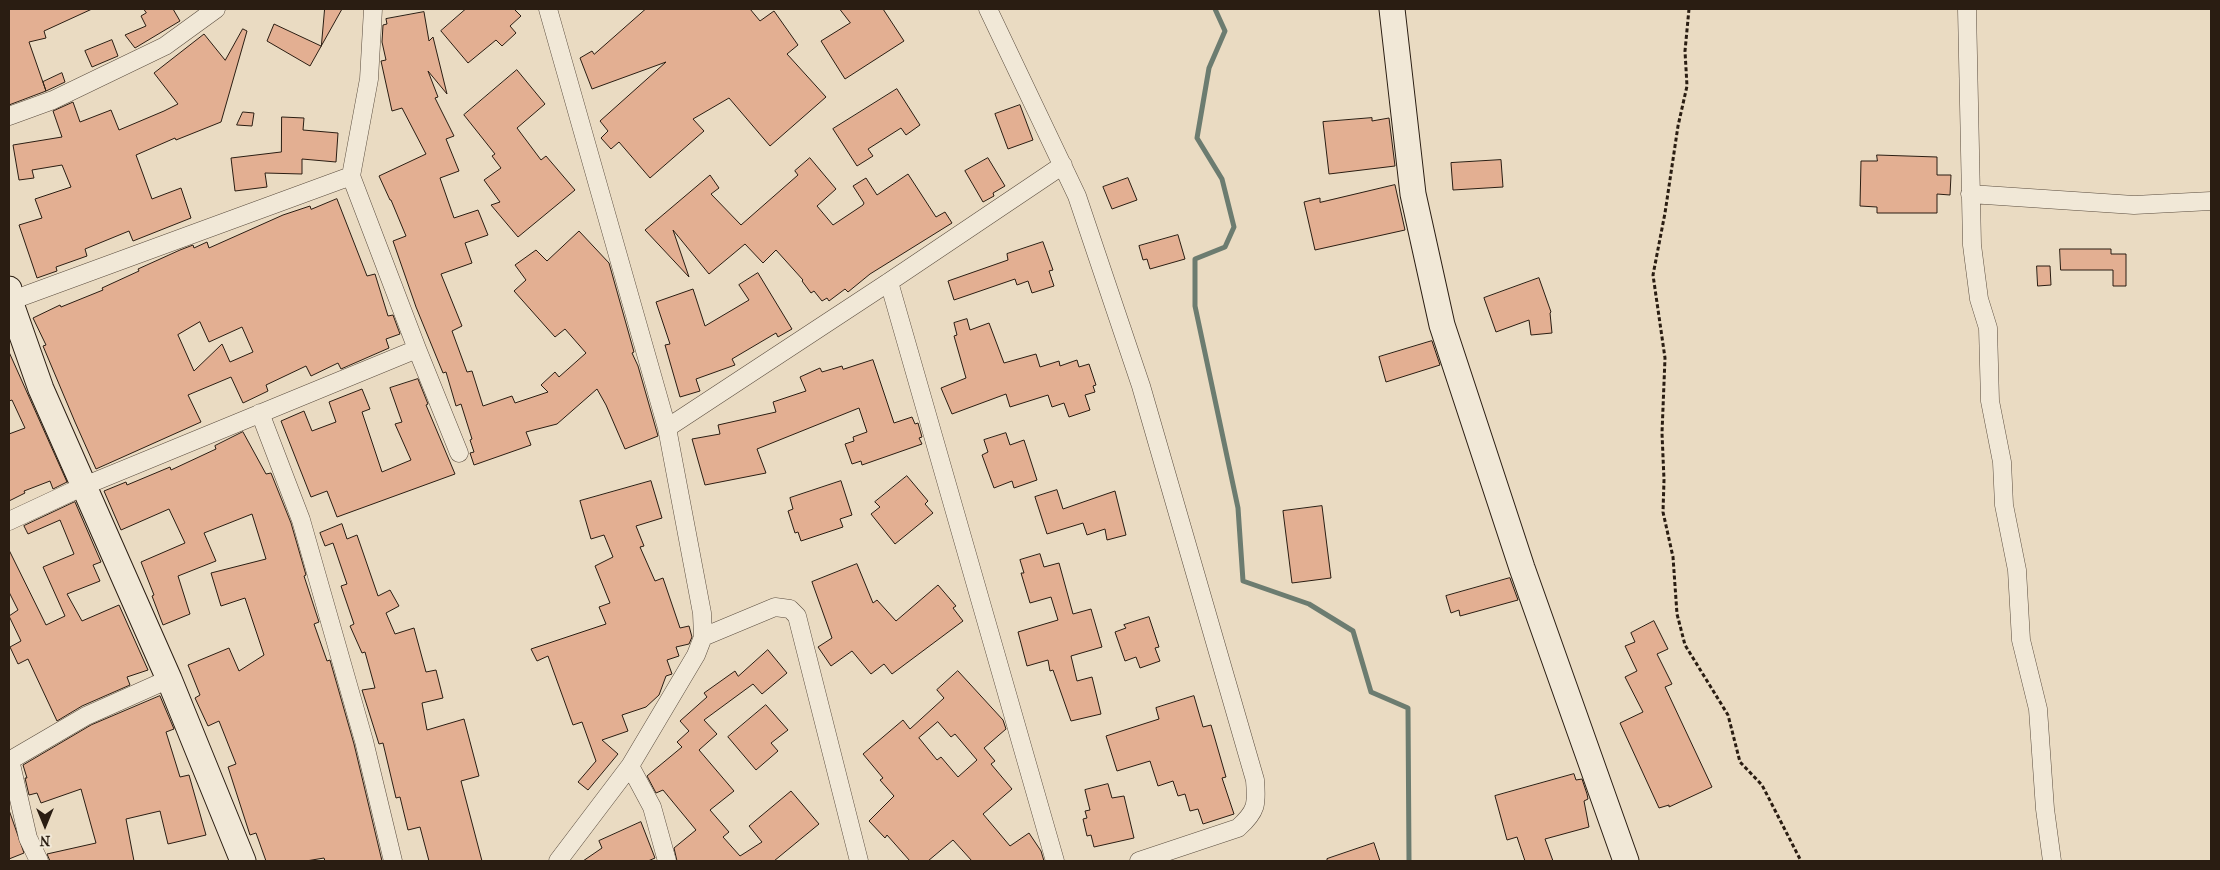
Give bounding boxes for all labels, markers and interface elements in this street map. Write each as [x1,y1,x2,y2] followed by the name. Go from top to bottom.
[20,800,70,850] north arrow
[40,832,50,849] text: N

